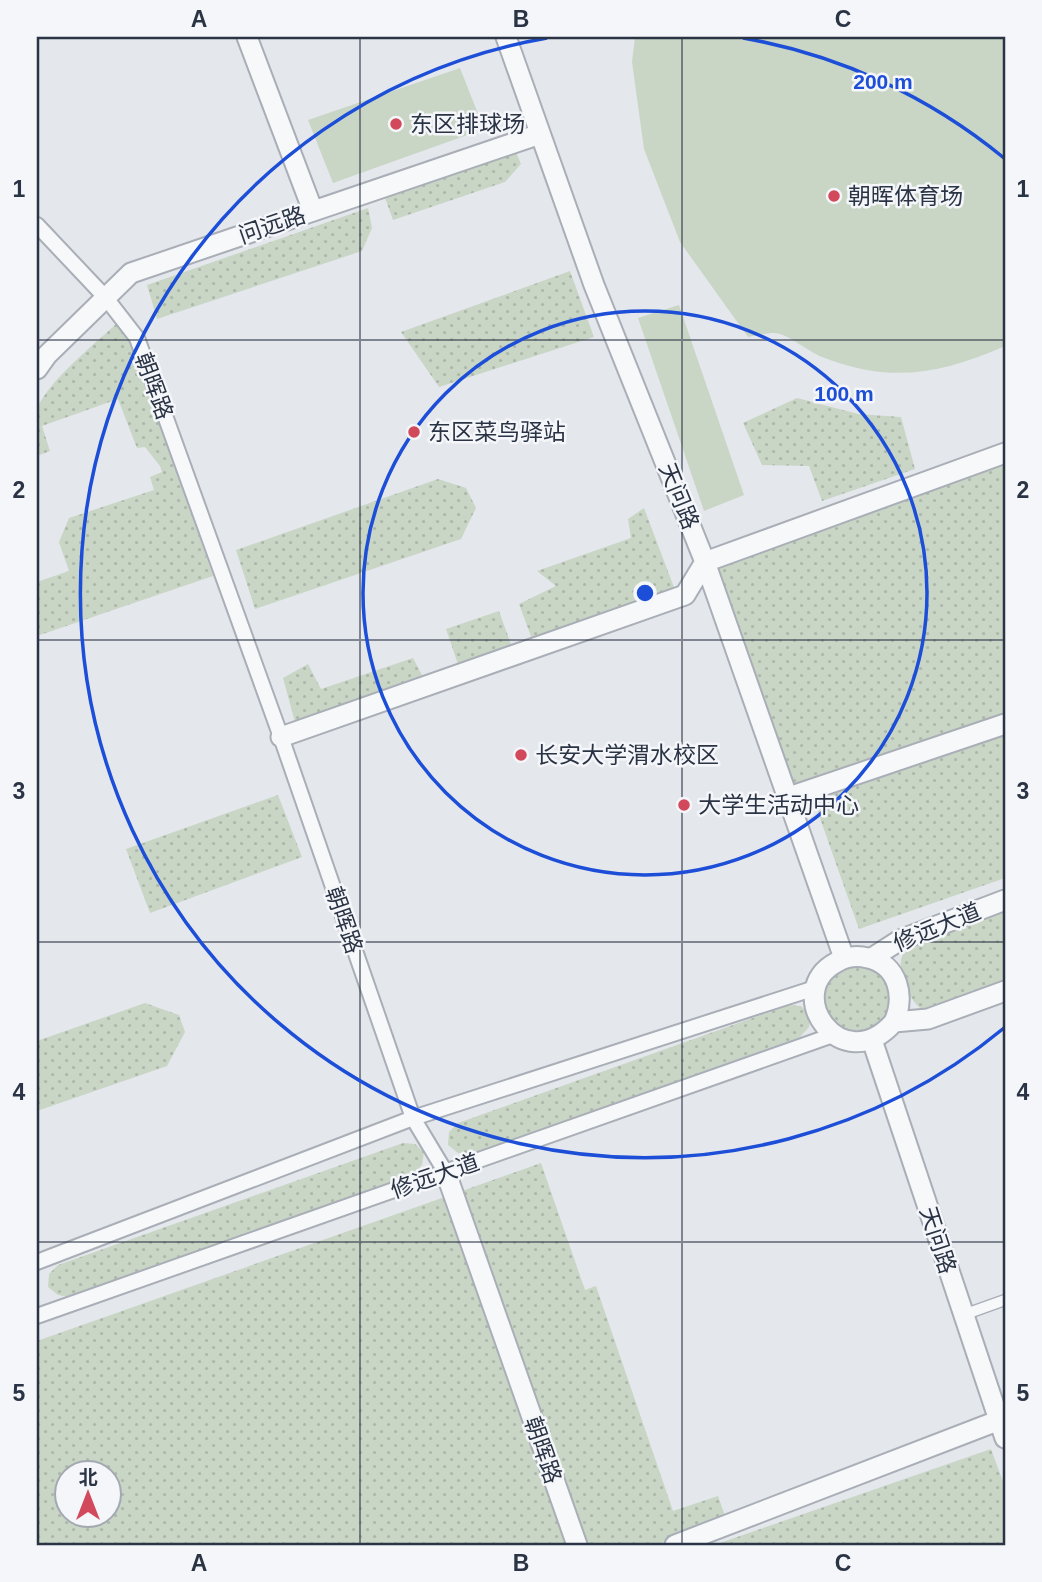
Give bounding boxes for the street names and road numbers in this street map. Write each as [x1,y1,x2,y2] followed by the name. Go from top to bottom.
[235,201,309,249] street label: 问远路
[130,349,178,423] street label: 朝晖路
[654,459,704,533] street label: 天问路
[320,883,368,957] street label: 朝晖路
[889,898,985,956] street label: 修远大道
[387,1149,483,1203] street label: 修远大道
[915,1203,961,1277] street label: 天问路
[519,1413,567,1487] street label: 朝晖路

